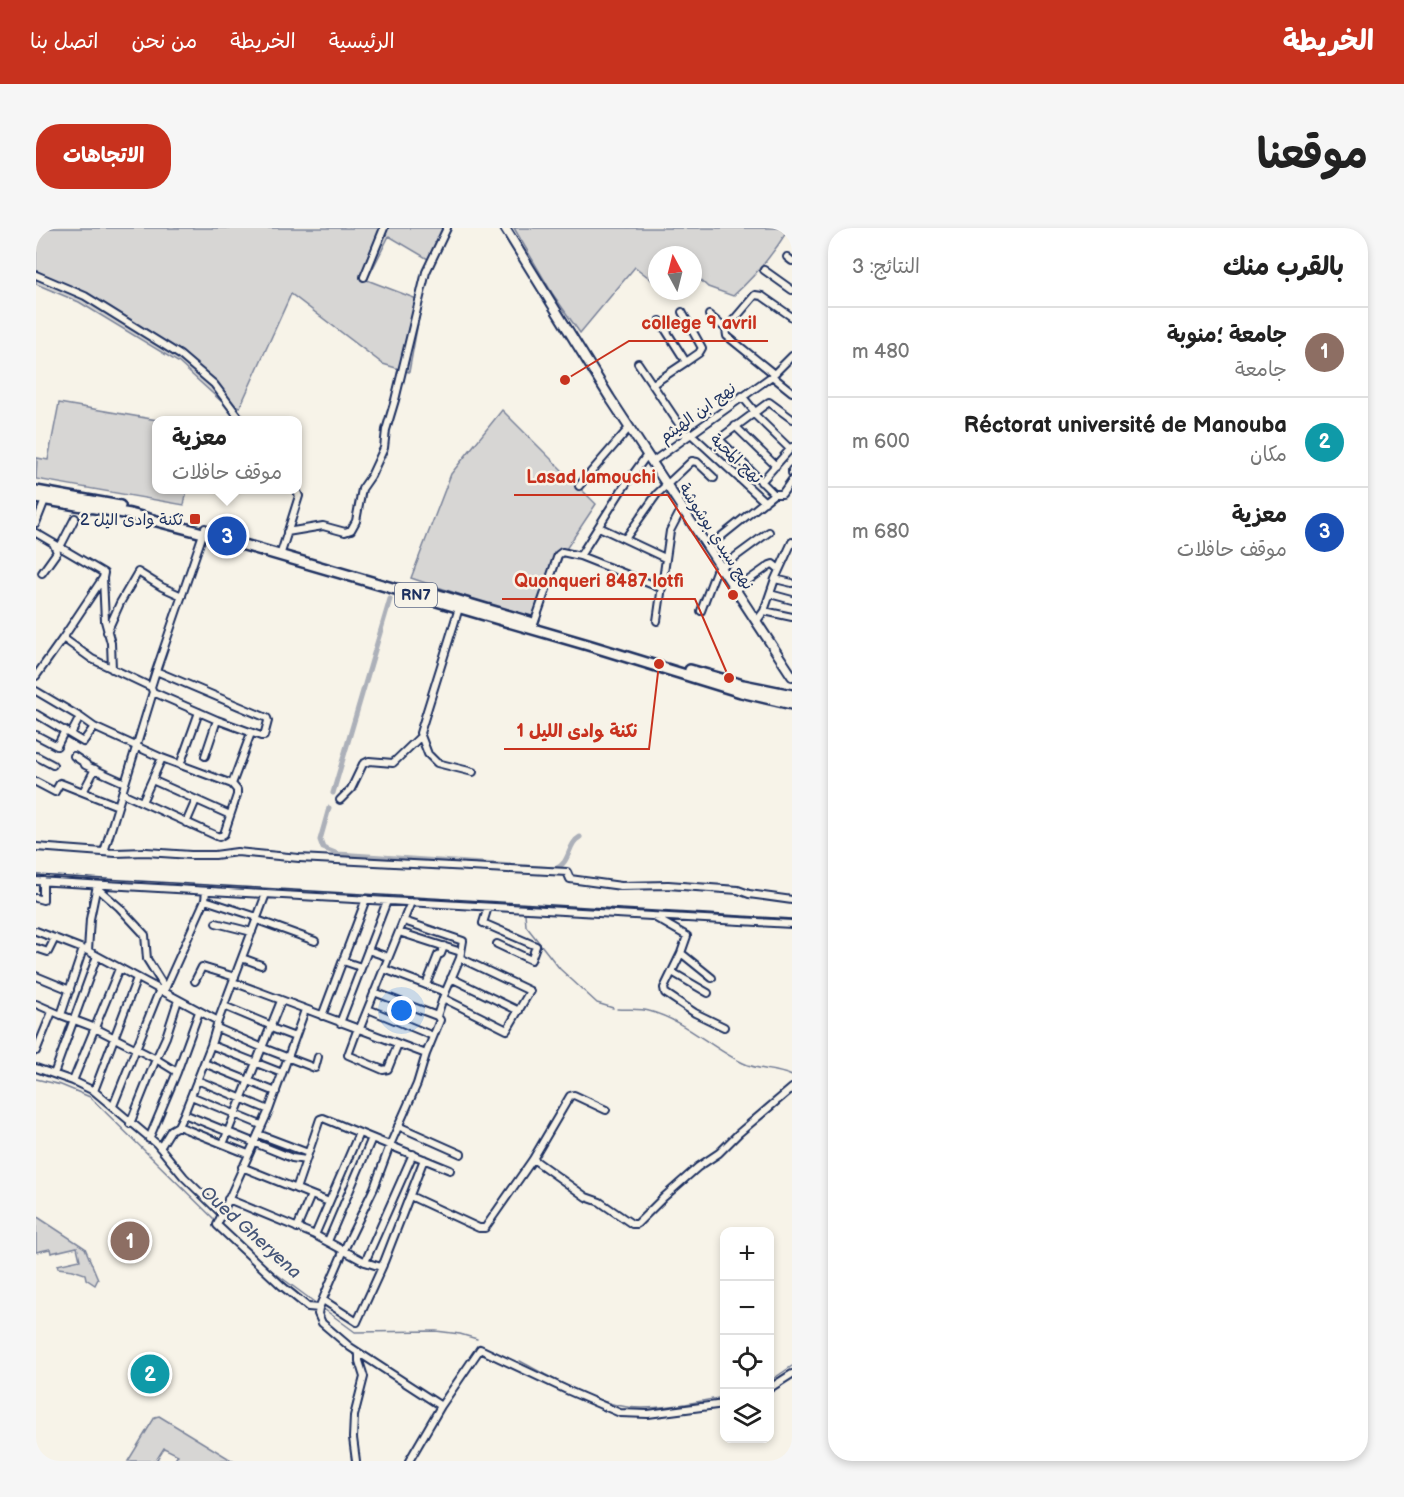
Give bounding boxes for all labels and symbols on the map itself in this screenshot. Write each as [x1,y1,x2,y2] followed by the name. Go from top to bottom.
[648,246,702,300] north arrow
[629,305,768,341] callout: college 9 avril
[641,313,757,334] text: college 9 avril
[656,379,741,449] street label: نهج ابن الهيثم
[706,430,766,488] street label: نهج المحبة
[514,459,668,495] callout: Lasad lamouchi
[526,467,656,488] text: Lasad lamouchi
[673,480,757,594] street label: نهج سيدي بوشوشة
[80,511,184,530] place label: ثكنة وادى اليل 2
[188,512,202,526] marker: ثكنة وادى اليل 2
[208,514,246,558] pin: 3
[502,563,695,599] callout: Quonqueri 8487 lotfi
[514,571,684,592] text: Quonqueri 8487 lotfi
[395,583,437,607] road number: RN7
[504,713,649,749] callout: نكنة وادى الليل 1
[516,721,638,743] text: نكنة وادى الليل 1
[387,996,416,1025] your location
[196,1182,305,1283] water label: Oued Gheryena
[110,1218,149,1264] pin: 1
[130,1352,170,1396] pin: 2

